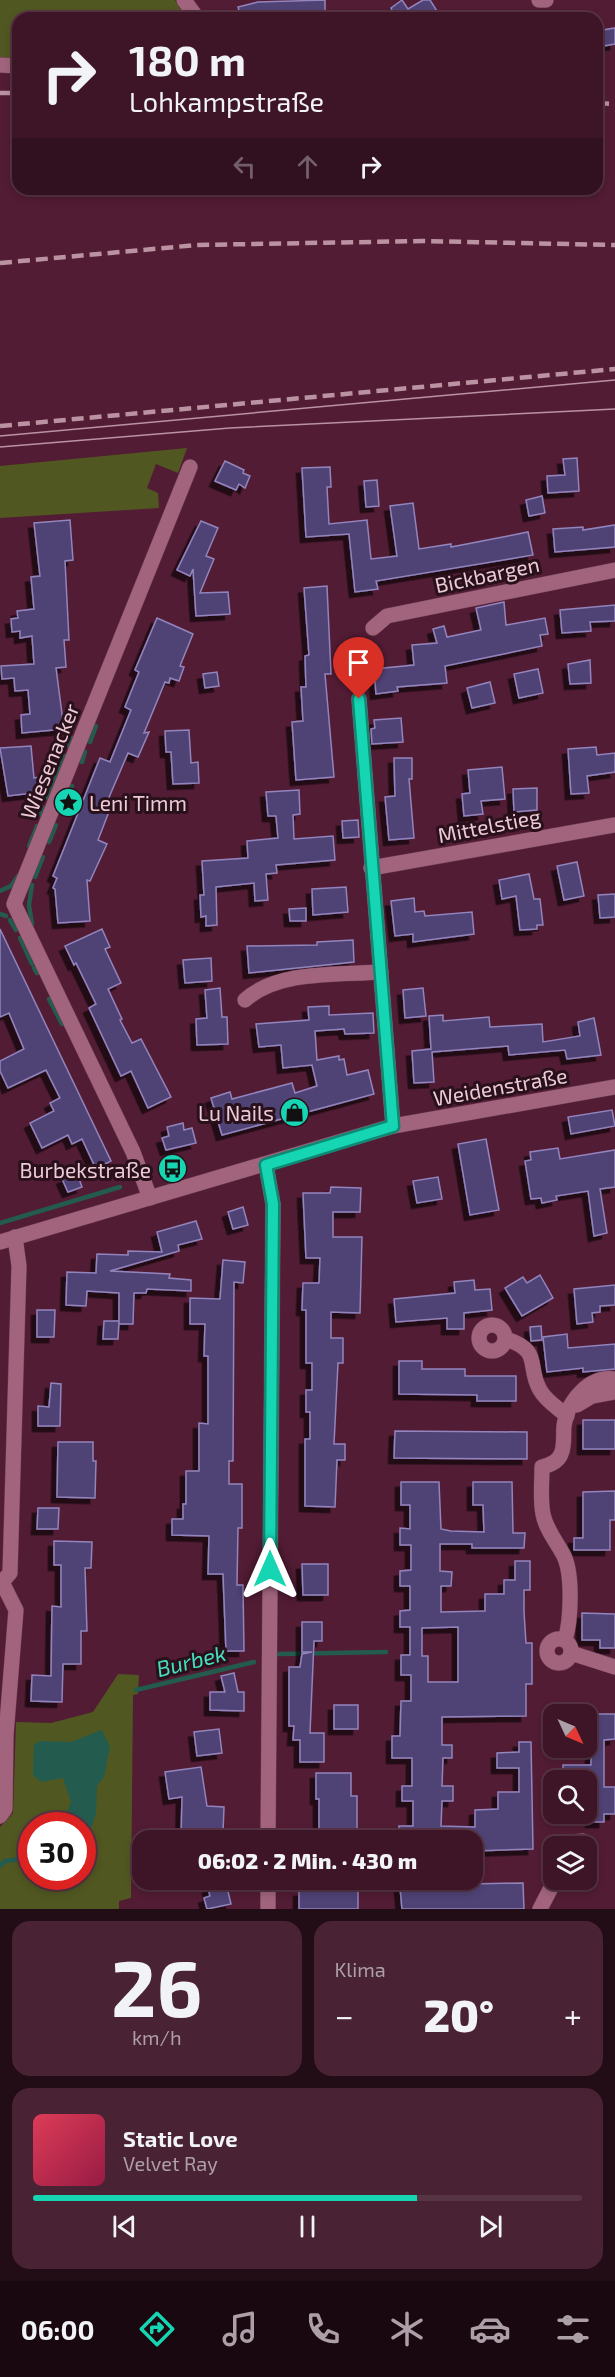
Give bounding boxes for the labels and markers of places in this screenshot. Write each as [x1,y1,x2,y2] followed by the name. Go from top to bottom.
[333,637,384,699] pin
[52,786,84,818] place icon: Leni Timm
[89,790,187,815] place label: Leni Timm
[279,1096,311,1128] shop icon: Lu Nails
[198,1100,274,1125] place label: Lu Nails
[156,1153,188,1185] bus stop icon: Burbekstraße
[20,1157,151,1182] place label: Burbekstraße

